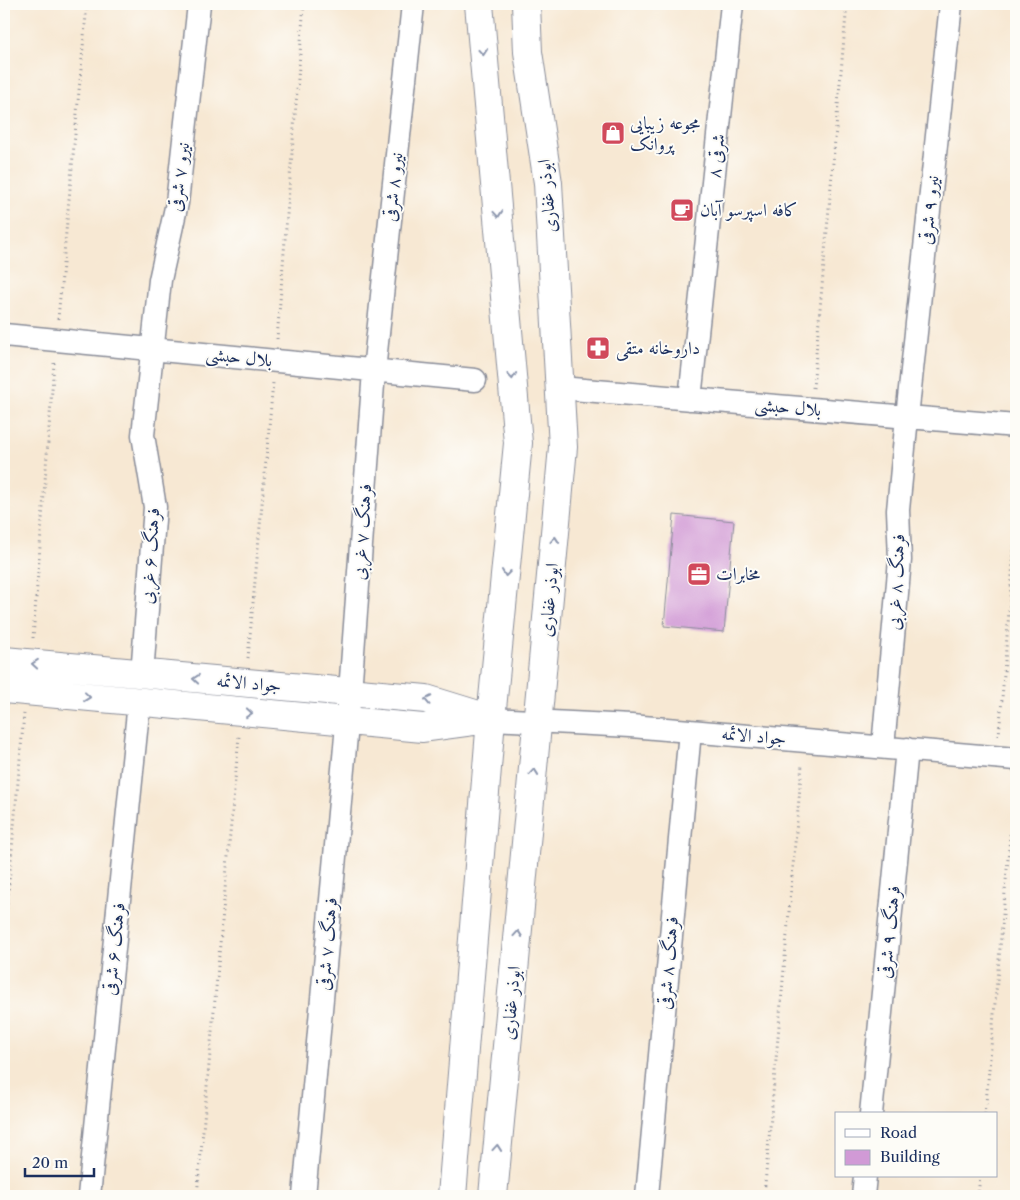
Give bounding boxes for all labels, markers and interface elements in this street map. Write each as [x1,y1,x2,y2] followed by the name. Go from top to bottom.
[478,49,489,57] one-way arrow
[630,112,700,155] place label: مجوعه زیبایی پروانک
[600,120,626,146] shop icon: مجوعه زیبایی پروانک
[703,133,730,179] street label: ۸ شرقی
[164,141,195,213] street label: نیرو ۷ شرقی
[378,151,409,223] street label: نیرو ۸ شرقی
[533,158,561,234] street label: ابوذر غفاری
[914,174,945,246] street label: نیرو ۹ شرقی
[669,197,695,223] cafe icon: کافه اسپرسو آبان
[700,199,798,222] place label: کافه اسپرسو آبان
[492,210,503,218] one-way arrow
[585,335,611,361] pharmacy icon: داروخانه متقی
[616,337,700,361] place label: داروخانه متقی
[204,343,273,373] street label: بلال حبشی
[507,372,518,380] one-way arrow
[754,393,822,423] street label: بلال حبشی
[347,483,378,581] street label: فرهنگ ۷ غربی
[135,507,166,605] street label: فرهنگ ۶ غربی
[881,533,912,631] street label: فرهنگ ۸ غربی
[549,536,560,544] one-way arrow
[686,561,712,587] office icon: مخابرات
[535,562,563,638] street label: ابوذر غفاری
[716,563,760,585] place label: مخابرات
[501,569,512,577] one-way arrow
[30,659,38,670] one-way arrow
[216,669,282,697] street label: جواد الائمه
[192,673,200,684] one-way arrow
[83,691,91,702] one-way arrow
[423,696,432,706] one-way arrow
[245,707,253,718] one-way arrow
[721,722,787,750] street label: جواد الائمه
[528,768,539,776] one-way arrow
[872,884,906,980] street label: فرهنگ ۹ شرقی
[311,896,343,992] street label: فرهنگ ۷ شرقی
[97,901,131,997] street label: فرهنگ ۶ شرقی
[652,915,684,1011] street label: فرهنگ ۸ شرقی
[512,929,523,937] one-way arrow
[497,965,525,1041] street label: ابوذر غفاری
[835,1112,998,1178] legend
[880,1123,917,1142] text: Road
[492,1143,503,1151] one-way arrow
[25,1145,94,1177] scale bar
[880,1147,940,1166] text: Building
[32,1153,68,1172] text: 20 m

